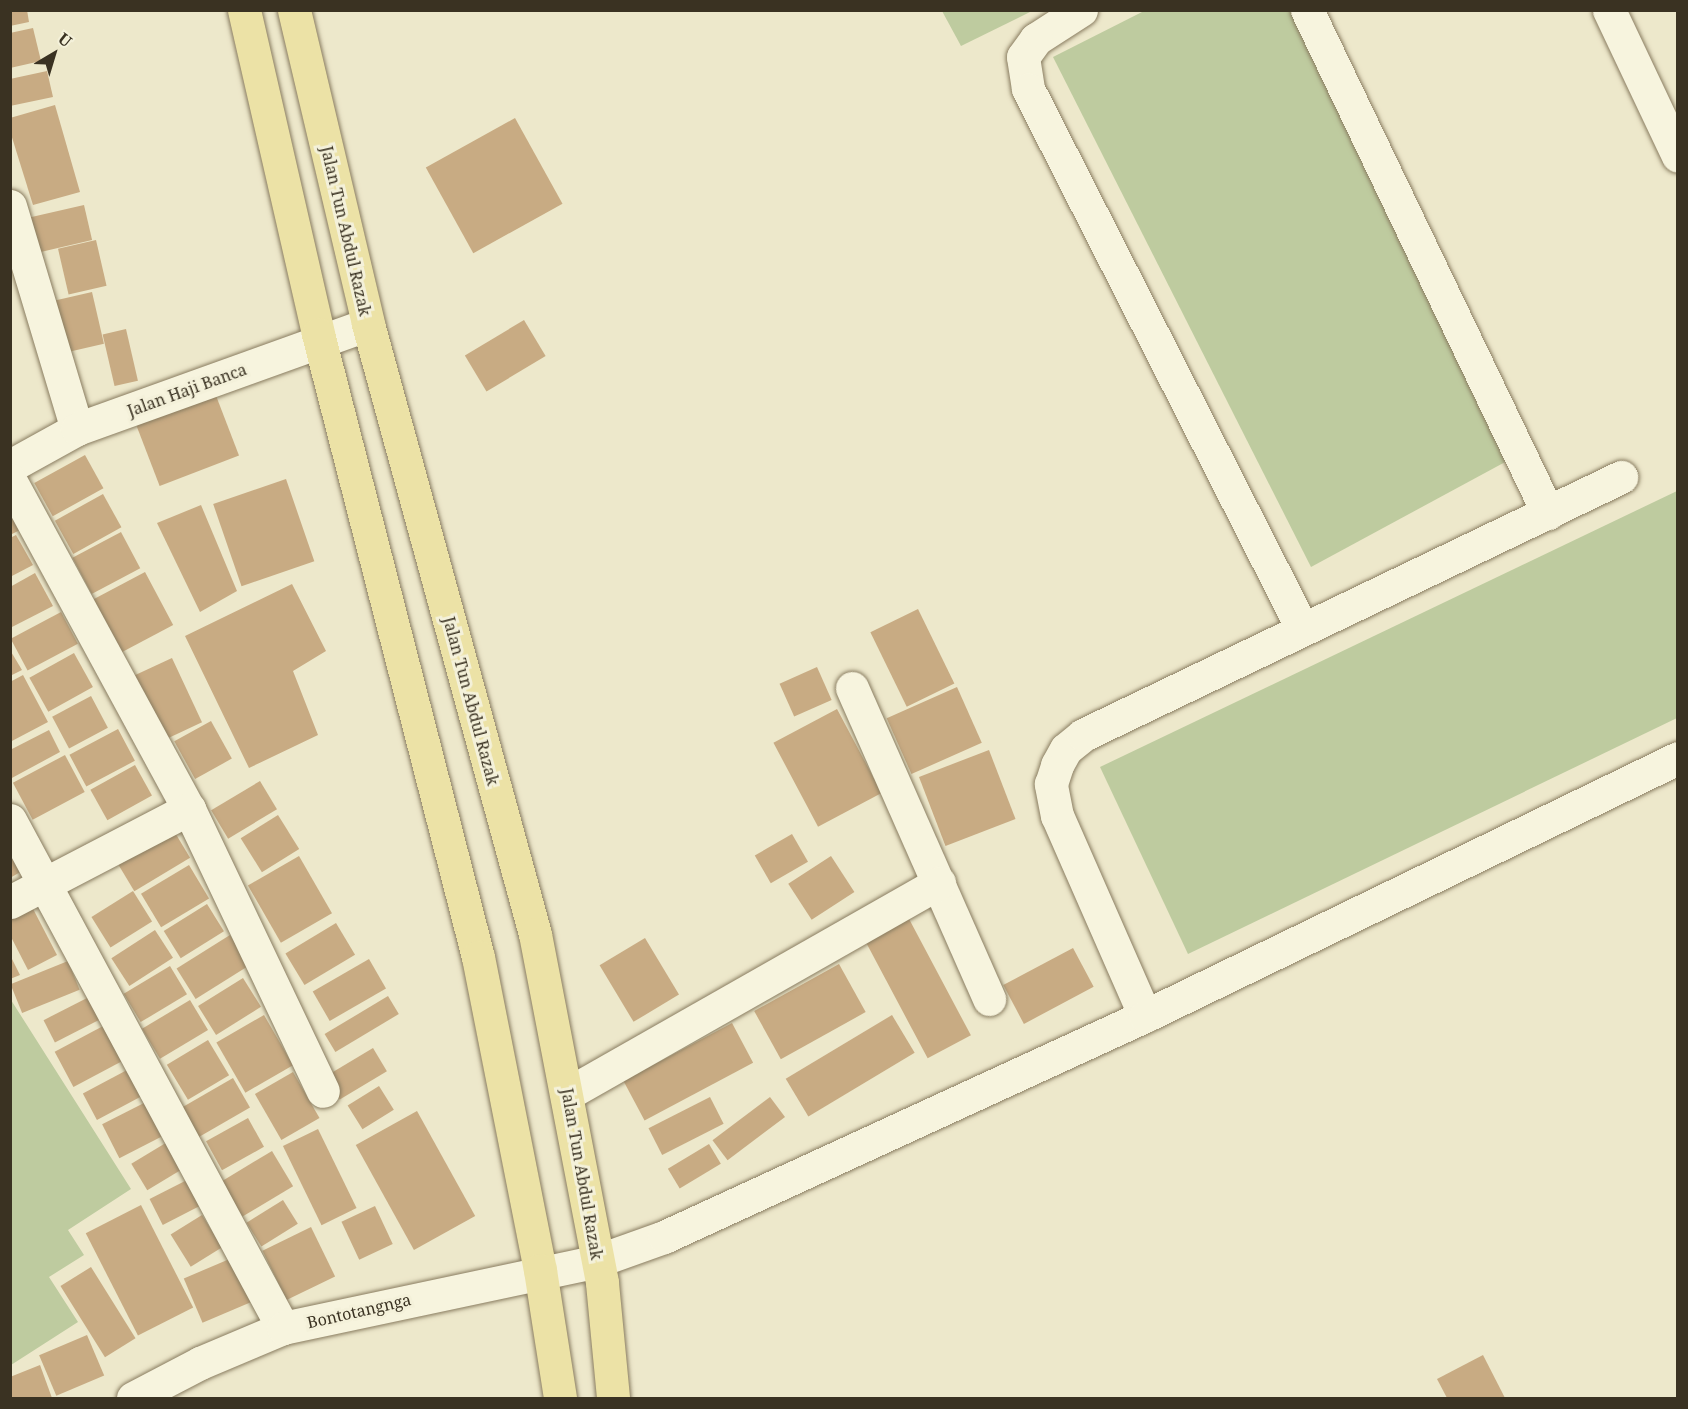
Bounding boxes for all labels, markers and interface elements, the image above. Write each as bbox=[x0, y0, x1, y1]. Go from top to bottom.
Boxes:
north arrow bbox=[24, 24, 84, 84]
text: U bbox=[54, 27, 77, 52]
street label: Jalan Tun Abdul Razak bbox=[317, 144, 375, 318]
street label: Jalan Haji Banca bbox=[125, 359, 249, 421]
street label: Jalan Tun Abdul Razak bbox=[439, 615, 503, 787]
street label: Jalan Tun Abdul Razak bbox=[557, 1087, 607, 1261]
street label: Bontotangnga bbox=[305, 1290, 413, 1332]

